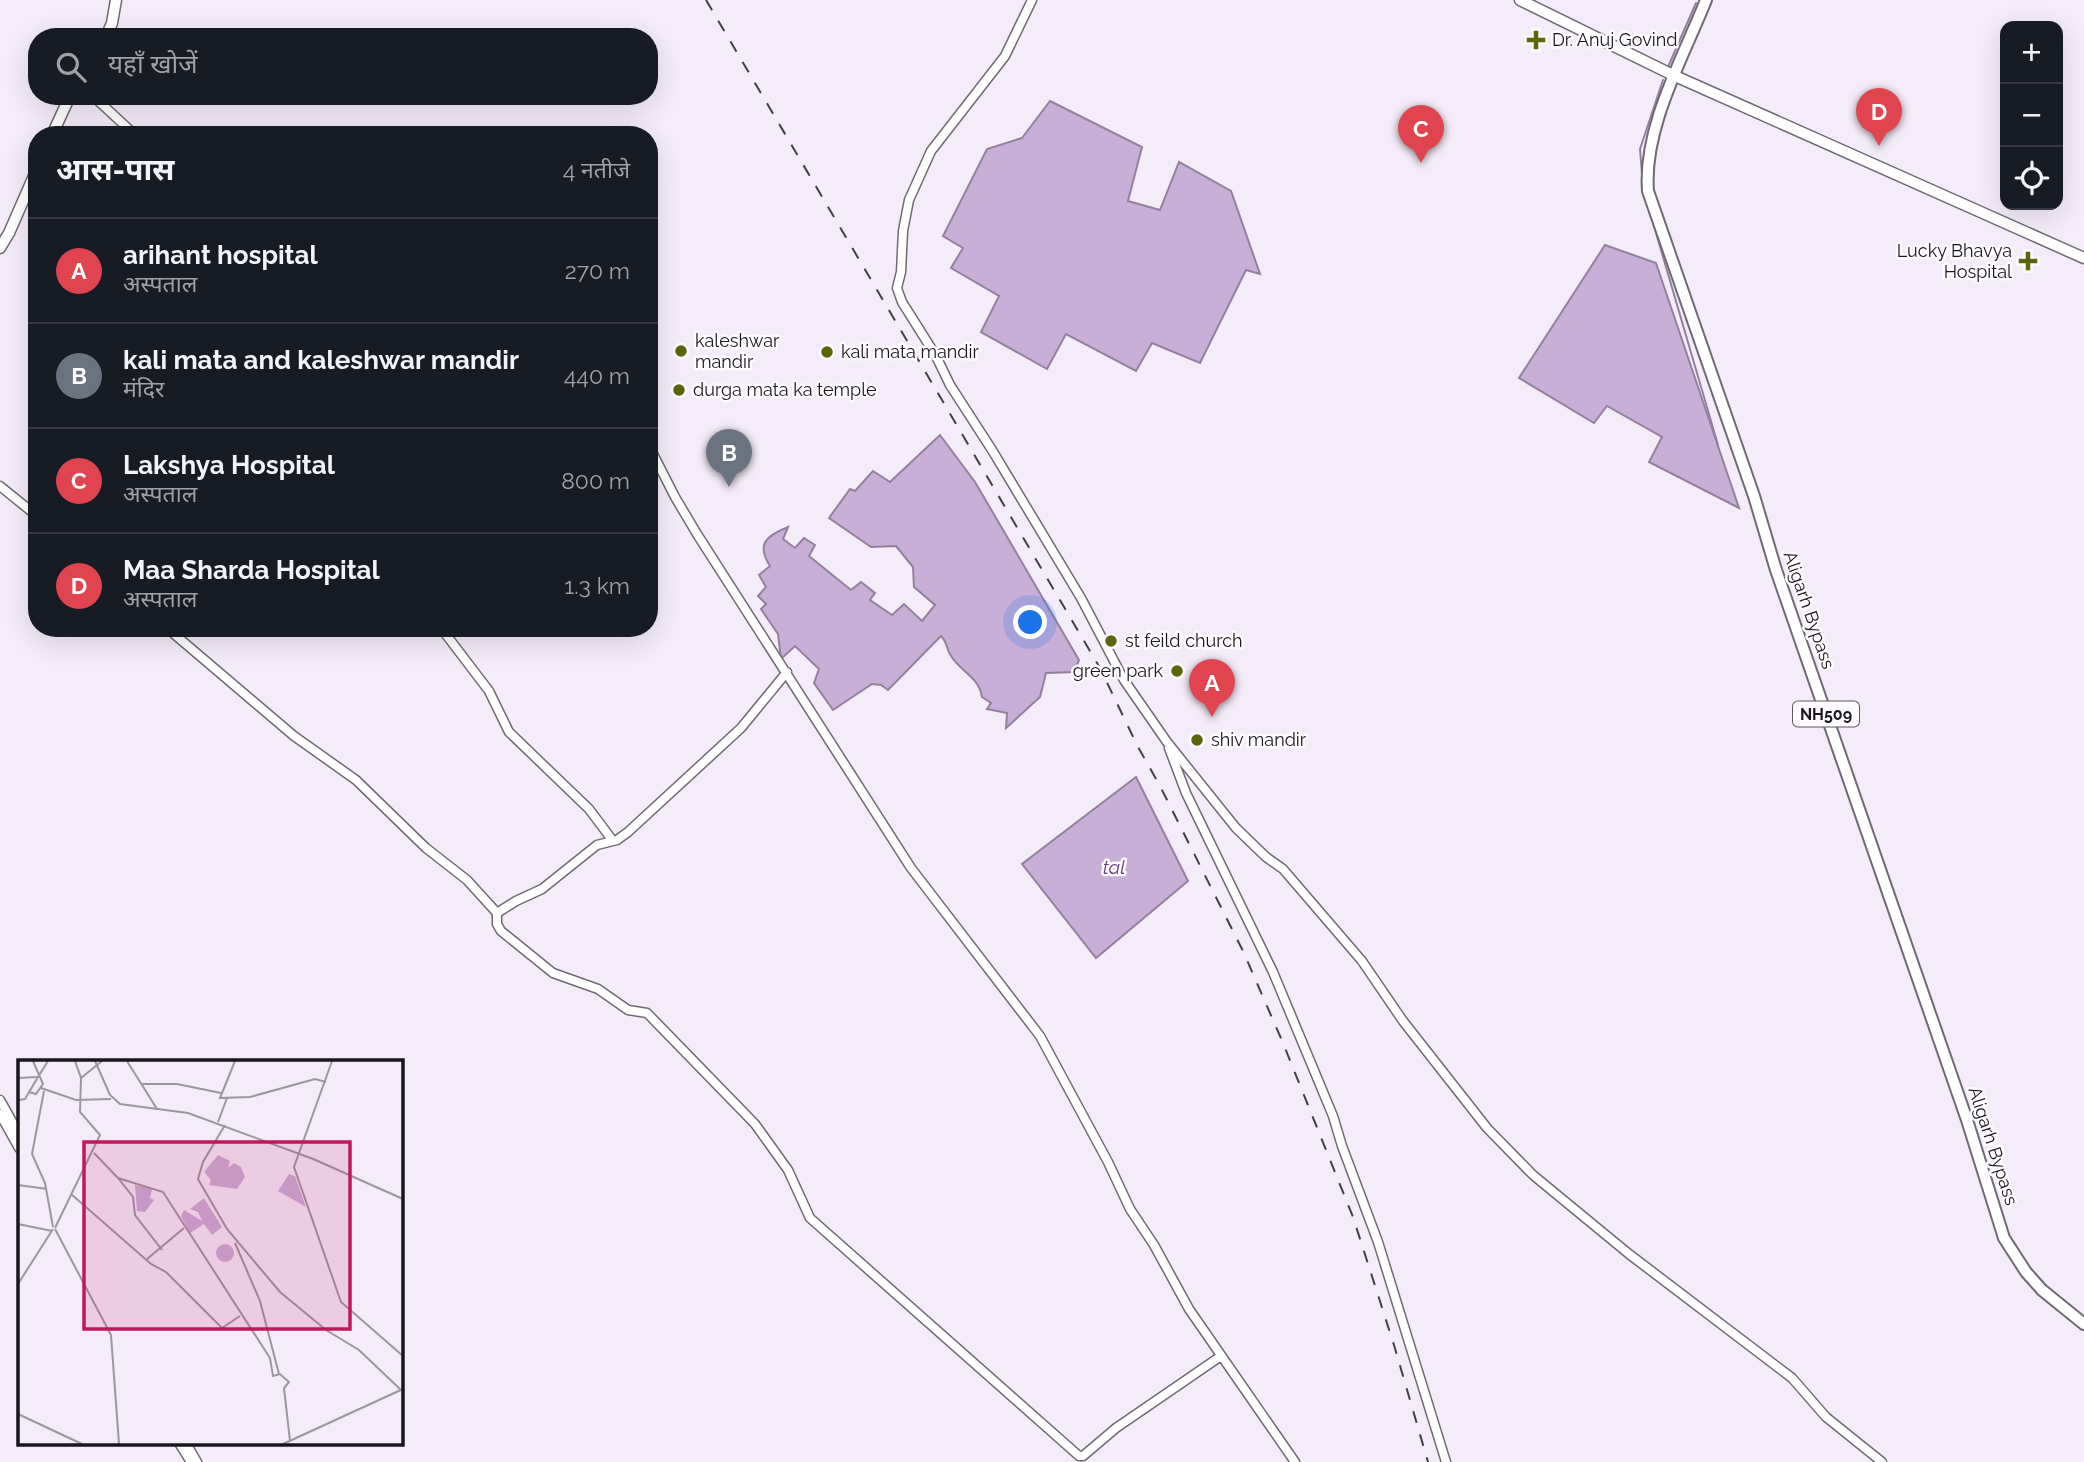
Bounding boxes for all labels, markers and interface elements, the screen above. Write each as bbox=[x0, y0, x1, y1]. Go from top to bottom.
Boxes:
map controls bbox=[2000, 21, 2063, 210]
button: + bbox=[2000, 21, 2063, 84]
search box bbox=[28, 28, 658, 105]
place label: Dr. Anuj Govind bbox=[1552, 29, 1677, 50]
marker: Dr. Anuj Govind bbox=[1526, 30, 1546, 50]
icon: search bbox=[52, 48, 90, 86]
text: यहाँ खोजें bbox=[108, 49, 198, 79]
button: − bbox=[2000, 84, 2063, 147]
pin: D bbox=[1856, 88, 1902, 146]
pin: C bbox=[1398, 105, 1444, 163]
button: locate bbox=[2000, 147, 2063, 210]
text: आस-पास bbox=[56, 152, 174, 187]
text: 4 नतीजे bbox=[563, 156, 630, 183]
text: arihant hospital bbox=[123, 240, 318, 270]
place label: Lucky Bhavya Hospital bbox=[1897, 240, 2012, 282]
marker: Lucky Bhavya Hospital bbox=[2018, 251, 2038, 271]
text: A bbox=[71, 257, 87, 284]
text: 270 m bbox=[565, 257, 630, 284]
text: अस्पताल bbox=[123, 270, 197, 297]
place label: kaleshwar mandir bbox=[695, 330, 780, 372]
place label: kali mata mandir bbox=[841, 341, 979, 362]
marker: kaleshwar mandir bbox=[673, 343, 689, 359]
marker: kali mata mandir bbox=[819, 344, 835, 360]
text: kali mata and kaleshwar mandir bbox=[123, 345, 519, 375]
text: B bbox=[71, 362, 87, 389]
text: 440 m bbox=[564, 362, 630, 389]
text: मंदिर bbox=[123, 375, 164, 402]
place label: durga mata ka temple bbox=[693, 379, 877, 400]
marker: durga mata ka temple bbox=[671, 382, 687, 398]
pin: B bbox=[706, 429, 752, 487]
text: Lakshya Hospital bbox=[123, 450, 335, 480]
text: C bbox=[71, 467, 87, 494]
text: 800 m bbox=[561, 467, 630, 494]
text: अस्पताल bbox=[123, 480, 197, 507]
street label: Aligarh Bypass bbox=[1779, 548, 1840, 672]
text: Maa Sharda Hospital bbox=[123, 555, 380, 585]
text: D bbox=[71, 572, 87, 599]
text: 1.3 km bbox=[564, 572, 630, 599]
text: अस्पताल bbox=[123, 585, 197, 612]
your location bbox=[1013, 605, 1047, 639]
place label: st feild church bbox=[1125, 630, 1243, 651]
marker: st feild church bbox=[1103, 633, 1119, 649]
pin: A bbox=[1189, 659, 1235, 717]
place label: green park bbox=[1073, 660, 1163, 681]
marker: green park bbox=[1169, 663, 1185, 679]
road number: NH509 bbox=[1793, 702, 1859, 726]
place label: shiv mandir bbox=[1211, 729, 1307, 750]
marker: shiv mandir bbox=[1189, 732, 1205, 748]
water label: tal bbox=[1103, 856, 1125, 878]
inset map bbox=[18, 1060, 402, 1444]
street label: Aligarh Bypass bbox=[1964, 1084, 2023, 1208]

